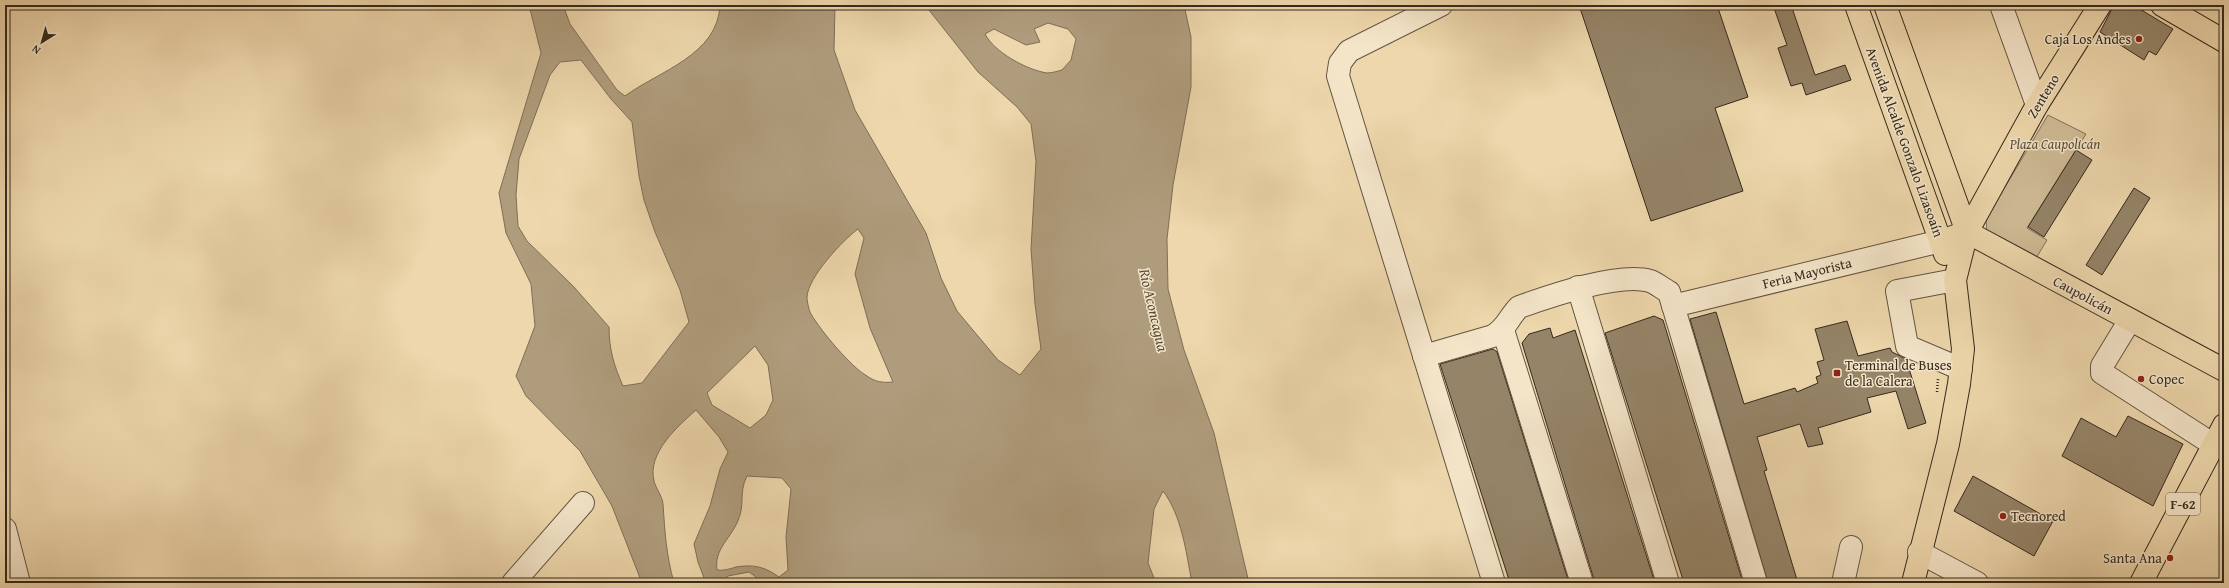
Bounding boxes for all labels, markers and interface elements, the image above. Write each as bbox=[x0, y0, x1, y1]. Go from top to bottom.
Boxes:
north arrow bbox=[22, 22, 62, 62]
place label: Caja Los Andes bbox=[2045, 29, 2131, 49]
marker: Caja Los Andes bbox=[2134, 34, 2144, 44]
text: N bbox=[28, 41, 44, 59]
street label: Avenida Alcalde Gonzalo Lizasoaín bbox=[1861, 44, 1949, 240]
street label: Zenteno bbox=[2022, 70, 2064, 122]
park label: Plaza Caupolicán bbox=[2009, 134, 2100, 154]
street label: Feria Mayorista bbox=[1760, 252, 1854, 294]
water label: Río Aconcagua bbox=[1134, 266, 1174, 353]
street label: Caupolicán bbox=[2050, 271, 2117, 319]
place label: Terminal de Buses de la Calera bbox=[1845, 355, 1952, 391]
marker: Terminal de Buses de la Calera bbox=[1832, 368, 1842, 378]
place label: Copec bbox=[2149, 369, 2184, 389]
marker: Copec bbox=[2136, 374, 2146, 384]
road number: F-62 bbox=[2166, 493, 2200, 515]
place label: Tecnored bbox=[2011, 506, 2066, 526]
marker: Tecnored bbox=[1998, 511, 2008, 521]
place label: Santa Ana bbox=[2103, 548, 2162, 568]
marker: Santa Ana bbox=[2165, 553, 2175, 563]

